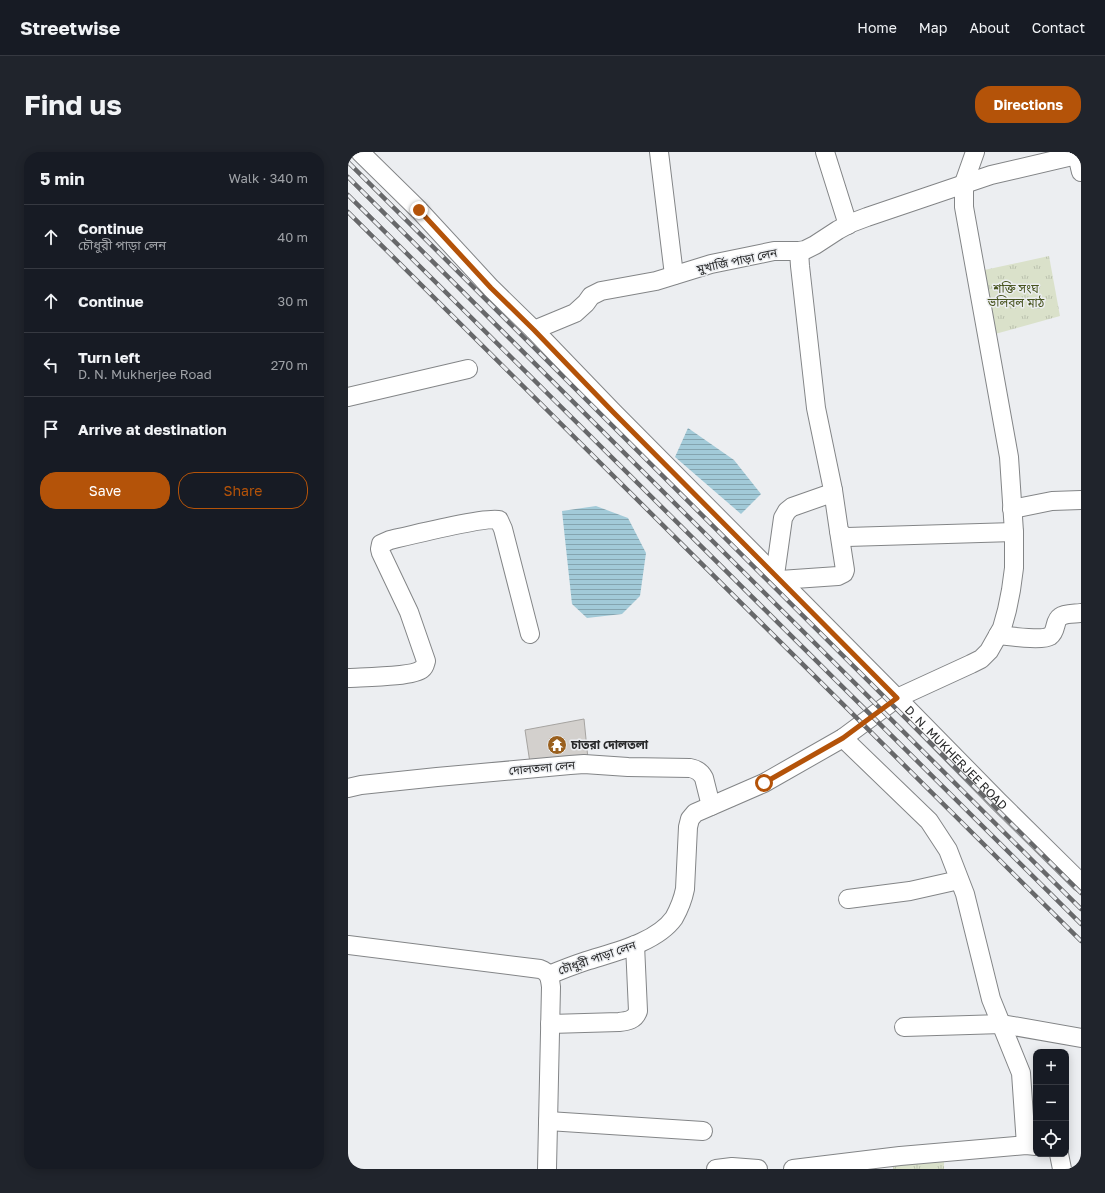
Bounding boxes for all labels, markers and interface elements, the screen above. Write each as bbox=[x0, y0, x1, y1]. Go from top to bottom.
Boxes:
text: Streetwise bbox=[20, 16, 120, 39]
text: Home bbox=[857, 19, 897, 36]
text: Map bbox=[919, 19, 947, 36]
text: About bbox=[969, 19, 1010, 36]
text: Contact bbox=[1032, 19, 1085, 36]
button: Directions bbox=[975, 86, 1081, 123]
text: Find us bbox=[24, 88, 122, 121]
text: 5 min bbox=[40, 168, 84, 189]
text: Walk · 340 m bbox=[228, 170, 308, 186]
route end bbox=[410, 201, 428, 219]
text: Continue bbox=[78, 219, 144, 237]
icon: ahead bbox=[40, 226, 62, 248]
text: 40 m bbox=[277, 229, 308, 245]
text: চৌধুরী পাড়া লেন bbox=[78, 237, 166, 253]
street label: মুখার্জি পাড়া লেন bbox=[694, 245, 779, 278]
park label: শক্তি সংঘ ভলিবল মাঠ bbox=[987, 281, 1045, 310]
icon: ahead bbox=[40, 290, 62, 312]
text: Continue bbox=[78, 292, 144, 310]
text: 30 m bbox=[278, 293, 308, 309]
text: Turn left bbox=[78, 348, 140, 366]
icon: left bbox=[40, 354, 62, 376]
text: 270 m bbox=[271, 357, 308, 373]
text: D. N. Mukherjee Road bbox=[78, 366, 212, 382]
icon: arrive bbox=[40, 418, 62, 440]
text: Arrive at destination bbox=[78, 420, 227, 438]
button: Save bbox=[40, 472, 170, 509]
button: Share bbox=[178, 472, 308, 509]
street label: D. N. MUKHERJEE ROAD bbox=[902, 702, 1011, 813]
temple icon: চাতরা দোলতলা bbox=[546, 734, 568, 756]
place label: চাতরা দোলতলা bbox=[570, 737, 649, 752]
street label: দোলতলা লেন bbox=[508, 757, 577, 778]
route start bbox=[755, 774, 773, 792]
street label: চৌধুরী পাড়া লেন bbox=[556, 937, 639, 979]
map controls bbox=[1033, 1049, 1069, 1157]
button: + bbox=[1033, 1049, 1069, 1085]
button: − bbox=[1033, 1085, 1069, 1121]
button: locate bbox=[1033, 1121, 1069, 1157]

